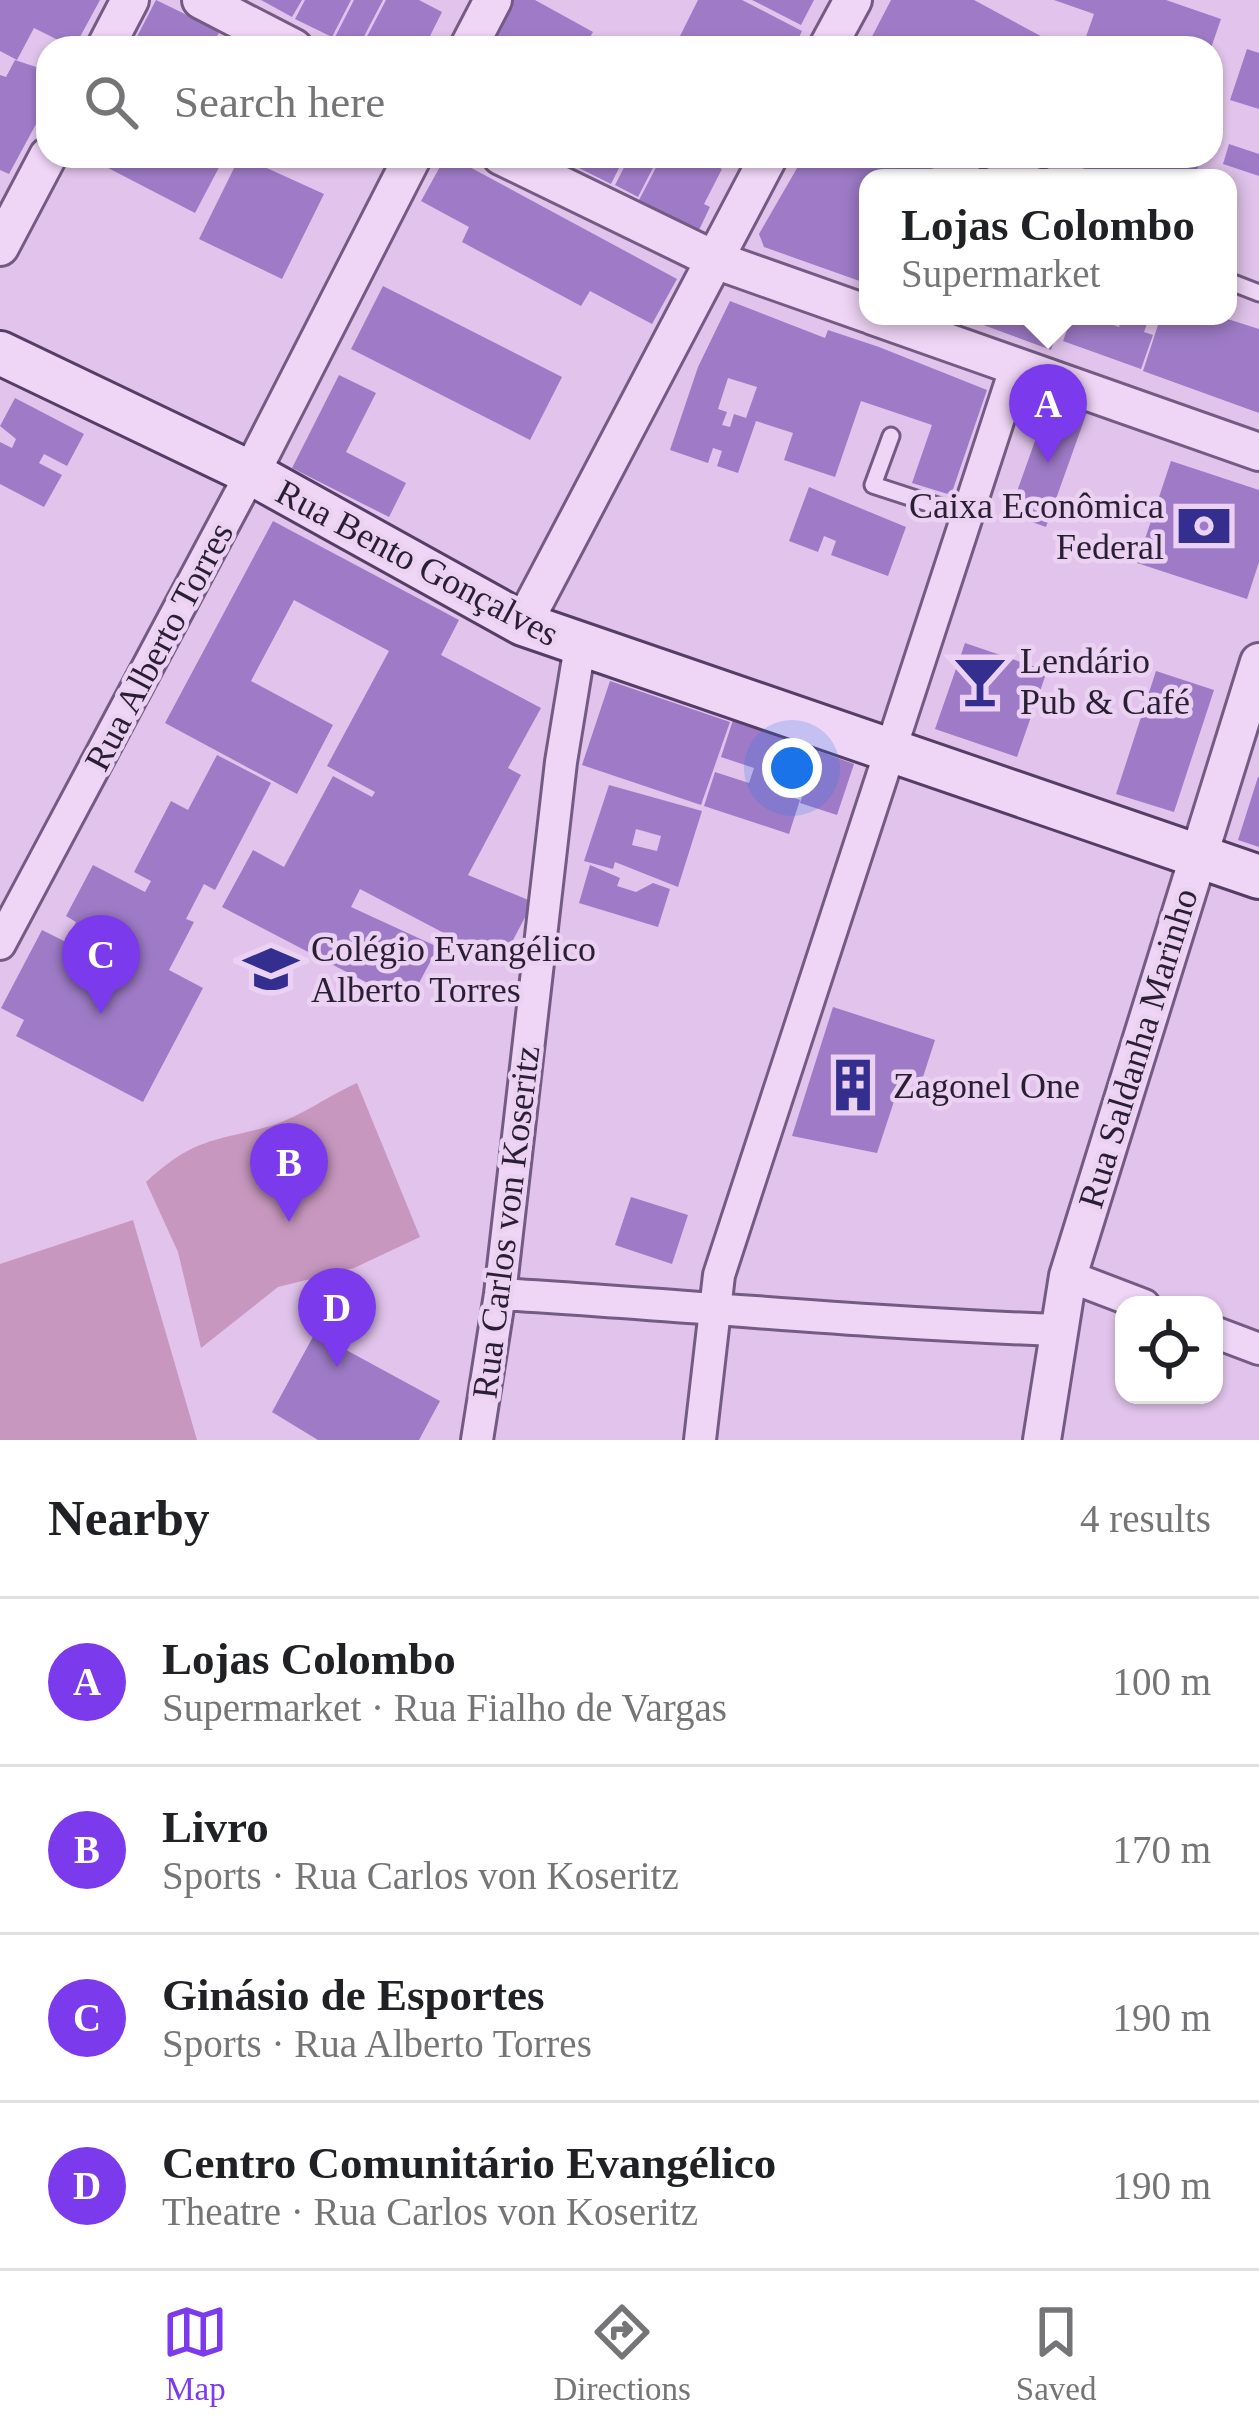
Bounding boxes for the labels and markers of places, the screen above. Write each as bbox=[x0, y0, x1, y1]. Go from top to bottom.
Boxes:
pin: A bbox=[1009, 364, 1087, 463]
place label: Caixa Econômica Federal bbox=[909, 486, 1164, 567]
bank icon: Caixa Econômica Federal bbox=[1175, 497, 1233, 555]
place label: Lendário Pub & Café bbox=[1020, 641, 1190, 722]
bar icon: Lendário Pub & Café bbox=[951, 652, 1009, 710]
pin: C bbox=[62, 915, 140, 1014]
place label: Colégio Evangélico Alberto Torres bbox=[311, 929, 596, 1010]
school or university icon: Colégio Evangélico Alberto Torres bbox=[242, 940, 300, 998]
building icon: Zagonel One bbox=[824, 1056, 882, 1114]
place label: Zagonel One bbox=[893, 1066, 1080, 1106]
pin: B bbox=[250, 1123, 328, 1222]
pin: D bbox=[298, 1268, 376, 1367]

